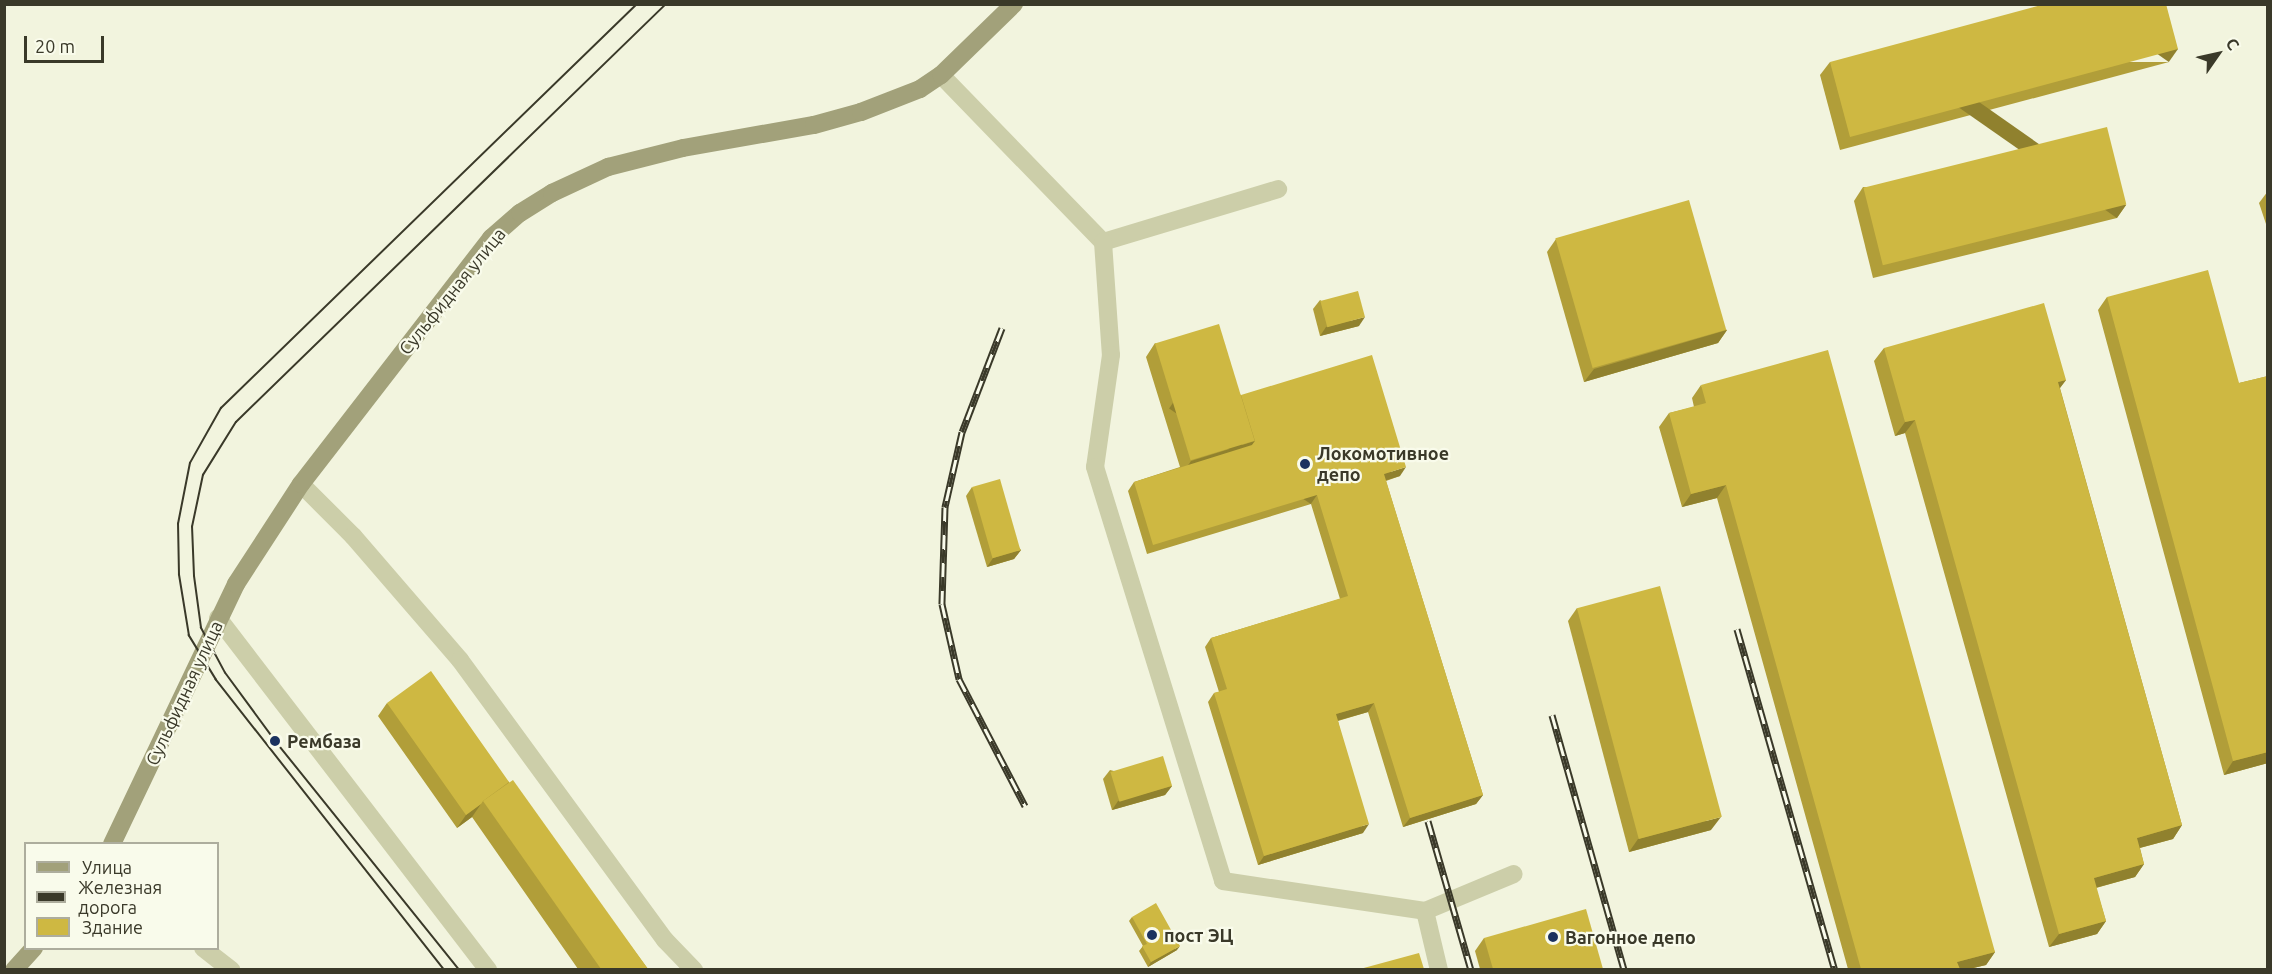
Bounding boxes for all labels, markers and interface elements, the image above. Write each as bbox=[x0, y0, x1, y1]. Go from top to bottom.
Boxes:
scale bar bbox=[27, 24, 106, 62]
north arrow bbox=[2188, 24, 2248, 84]
text: С bbox=[2223, 35, 2243, 53]
text: 20 m bbox=[35, 36, 75, 56]
street label: Сульфидная улица bbox=[394, 223, 510, 359]
place label: Локомотивное депо bbox=[1317, 443, 1449, 486]
marker: Локомотивное депо bbox=[1298, 457, 1312, 471]
street label: Сульфидная улица bbox=[141, 617, 227, 769]
place label: Рембаза bbox=[287, 730, 361, 752]
marker: Рембаза bbox=[268, 734, 282, 748]
legend bbox=[24, 842, 219, 950]
text: Улица bbox=[82, 857, 132, 877]
text: Железная дорога bbox=[78, 877, 162, 917]
text: Здание bbox=[82, 917, 143, 937]
place label: пост ЭЦ bbox=[1164, 924, 1233, 946]
place label: Вагонное депо bbox=[1565, 926, 1696, 948]
marker: пост ЭЦ bbox=[1145, 928, 1159, 942]
marker: Вагонное депо bbox=[1546, 930, 1560, 944]

